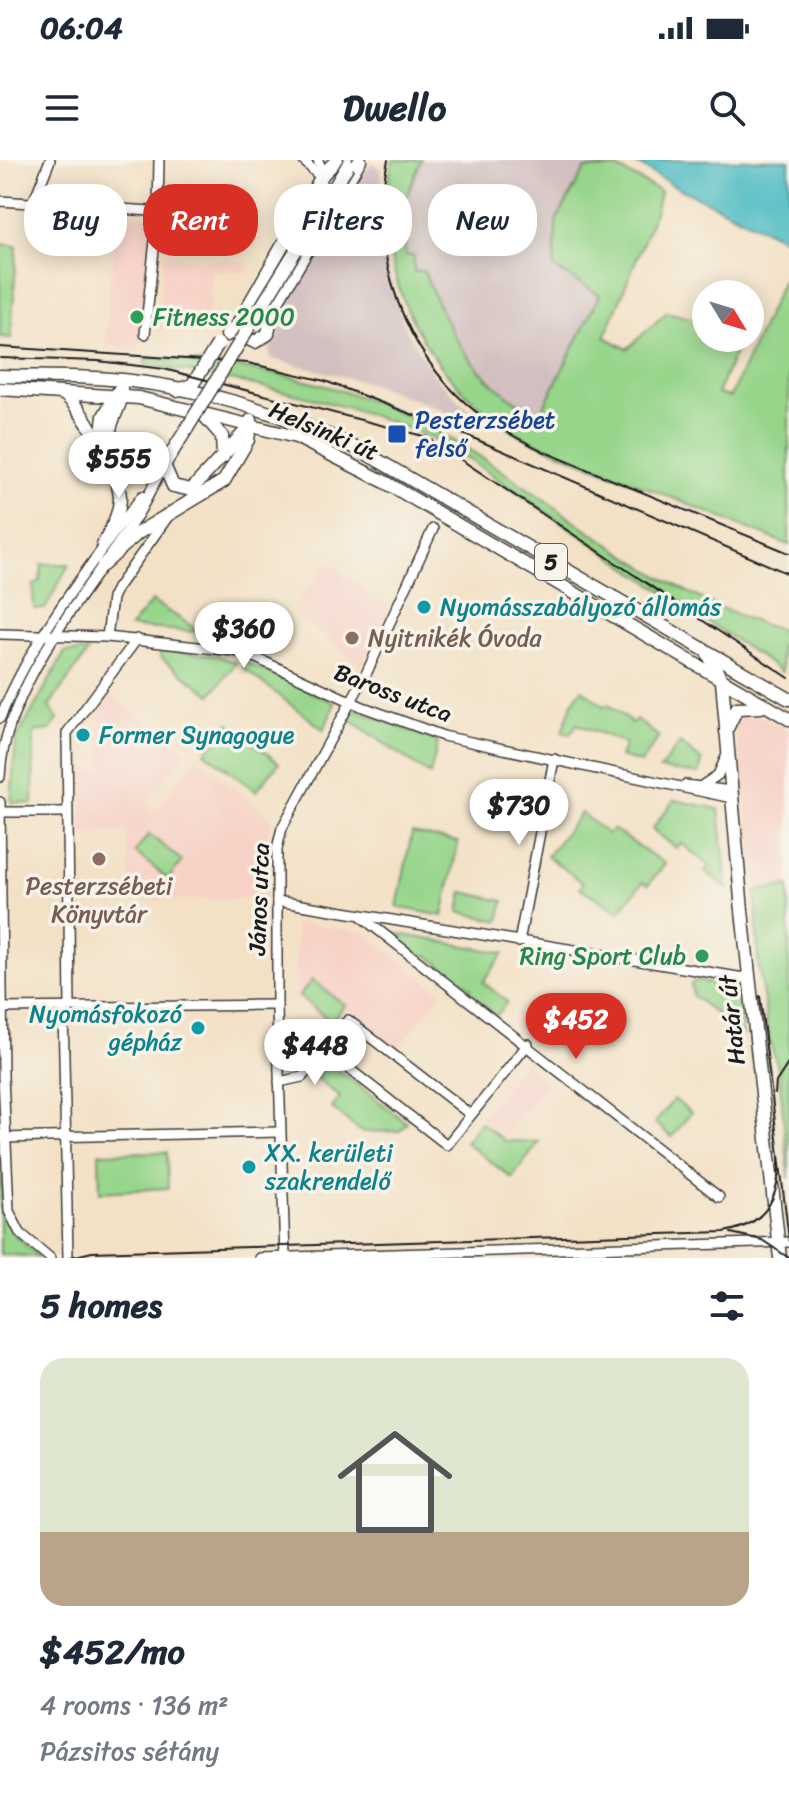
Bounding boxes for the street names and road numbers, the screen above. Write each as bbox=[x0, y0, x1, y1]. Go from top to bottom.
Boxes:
street label: Helsinki út bbox=[262, 389, 386, 473]
road number: 5 bbox=[535, 544, 567, 580]
street label: Baross utca bbox=[328, 651, 458, 735]
street label: János utca bbox=[236, 842, 282, 957]
street label: Határ út bbox=[706, 972, 758, 1067]

